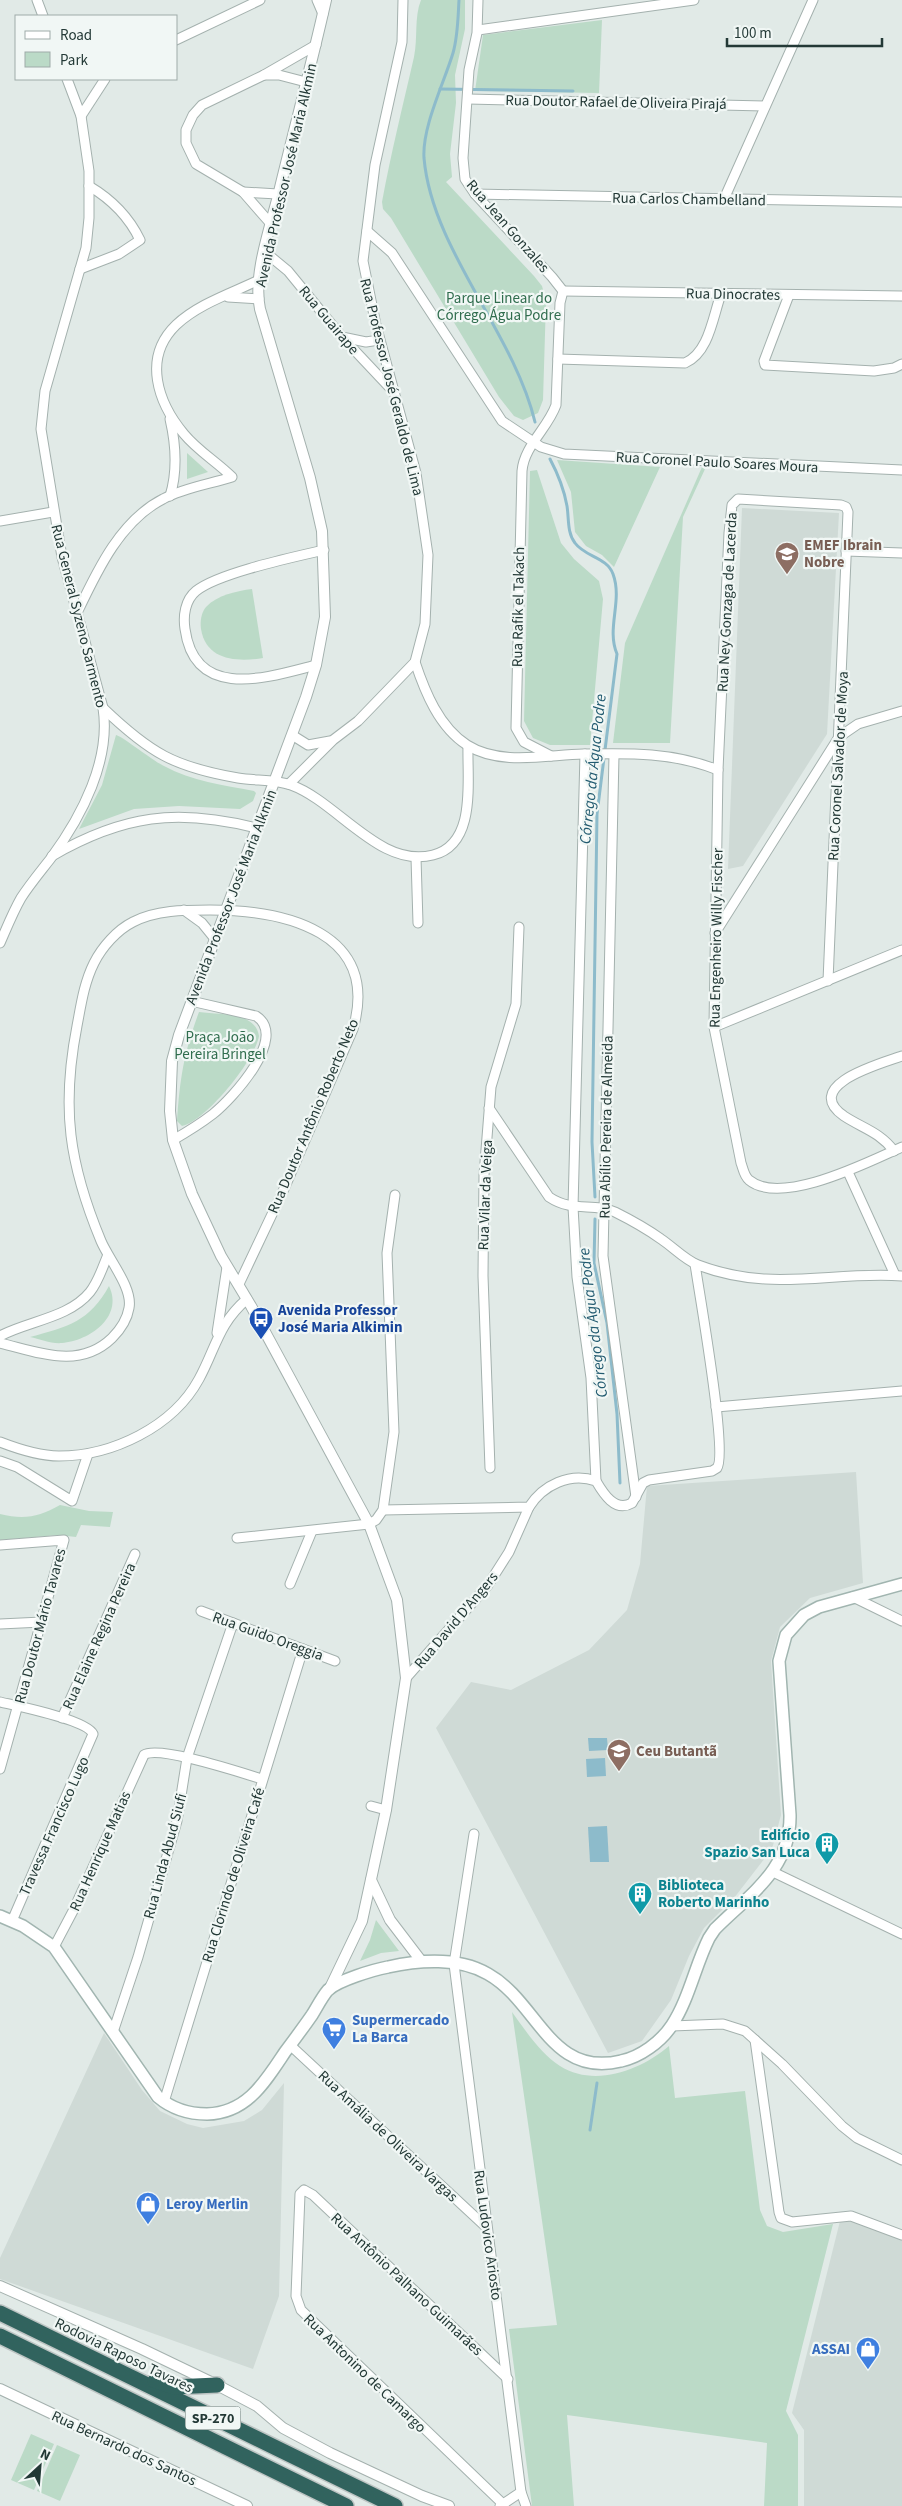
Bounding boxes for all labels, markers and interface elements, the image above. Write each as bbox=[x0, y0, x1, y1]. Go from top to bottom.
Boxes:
legend bbox=[15, 15, 178, 80]
scale bar bbox=[727, 15, 882, 47]
text: 100 m bbox=[734, 23, 772, 44]
text: Road bbox=[60, 25, 92, 46]
text: Park bbox=[60, 50, 89, 71]
street label: Avenida Professor José Maria Alkmin bbox=[250, 61, 322, 289]
street label: Rua Doutor Rafael de Oliveira Pirajá bbox=[505, 90, 727, 115]
street label: Rua Jean Gonzales bbox=[461, 175, 554, 277]
street label: Rua Carlos Chambelland bbox=[612, 188, 766, 211]
street label: Rua Professor José Geraldo de Lima bbox=[354, 276, 429, 498]
street label: Rua Guairape bbox=[294, 281, 364, 359]
street label: Rua Dinocrates bbox=[686, 283, 780, 306]
park label: Parque Linear do Córrego Água Podre bbox=[437, 288, 561, 326]
street label: Rua Coronel Paulo Soares Moura bbox=[615, 447, 819, 478]
street label: Rua Ney Gonzaga de Lacerda bbox=[712, 512, 743, 692]
street label: Rua General Syzeno Sarmento bbox=[46, 522, 111, 710]
place label: EMEF Ibrain Nobre bbox=[804, 535, 882, 573]
school or university icon: EMEF Ibrain Nobre bbox=[774, 541, 800, 575]
street label: Rua Rafik el Takach bbox=[507, 547, 530, 667]
street label: Rua Coronel Salvador de Moya bbox=[823, 671, 854, 861]
water label: Córrego da Água Podre bbox=[574, 693, 612, 845]
street label: Avenida Professor José Maria Alkmin bbox=[181, 786, 282, 1008]
street label: Rua Engenheiro Willy Fischer bbox=[704, 847, 729, 1028]
street label: Rua Doutor Antônio Roberto Neto bbox=[263, 1016, 364, 1217]
park label: Praça João Pereira Bringel bbox=[174, 1027, 266, 1065]
street label: Rua Abílio Pereira de Almeida bbox=[594, 1035, 619, 1219]
street label: Rua Vilar da Veiga bbox=[473, 1139, 498, 1251]
water label: Córrego da Água Podre bbox=[573, 1246, 613, 1399]
place label: Avenida Professor José Maria Alkimin bbox=[277, 1300, 402, 1338]
bus stop icon: Avenida Professor José Maria Alkimin bbox=[248, 1306, 274, 1340]
street label: Rua Doutor Mário Tavares bbox=[10, 1546, 71, 1706]
street label: Rua Elaine Regina Pereira bbox=[58, 1559, 141, 1713]
street label: Rua David D'Angers bbox=[410, 1567, 503, 1673]
street label: Rua Guido Oreggia bbox=[210, 1607, 326, 1666]
school or university icon: Ceu Butantã bbox=[606, 1738, 632, 1772]
place label: Ceu Butantã bbox=[636, 1741, 717, 1762]
street label: Travessa Francisco Lugo bbox=[14, 1753, 95, 1899]
street label: Rua Clorindo de Oliveira Café bbox=[197, 1785, 270, 1965]
street label: Rua Henrique Matias bbox=[65, 1788, 136, 1915]
street label: Rua Linda Abud Siufi bbox=[139, 1791, 192, 1921]
place label: Edifício Spazio San Luca bbox=[704, 1825, 810, 1863]
building icon: Edifício Spazio San Luca bbox=[814, 1831, 840, 1865]
place label: Biblioteca Roberto Marinho bbox=[658, 1875, 769, 1913]
building icon: Biblioteca Roberto Marinho bbox=[627, 1881, 653, 1915]
place label: Supermercado La Barca bbox=[352, 2010, 449, 2048]
supermarket icon: Supermercado La Barca bbox=[321, 2016, 347, 2050]
street label: Rua Amália de Oliveira Vargas bbox=[313, 2066, 462, 2207]
street label: Rua Ludovico Ariosto bbox=[468, 2169, 507, 2302]
shop icon: Leroy Merlin bbox=[135, 2191, 161, 2225]
place label: Leroy Merlin bbox=[166, 2194, 248, 2215]
street label: Rua Antônio Palhano Guimarães bbox=[326, 2208, 487, 2361]
street label: Rua Antonino de Camargo bbox=[299, 2309, 431, 2438]
street label: Rodovia Raposo Tavares bbox=[51, 2313, 197, 2398]
shop icon: ASSAI bbox=[855, 2336, 881, 2370]
place label: ASSAI bbox=[811, 2339, 850, 2360]
street label: Rua Bernardo dos Santos bbox=[48, 2406, 200, 2491]
road number: SP-270 bbox=[186, 2406, 240, 2430]
north arrow bbox=[15, 2441, 65, 2491]
text: N bbox=[37, 2444, 54, 2466]

